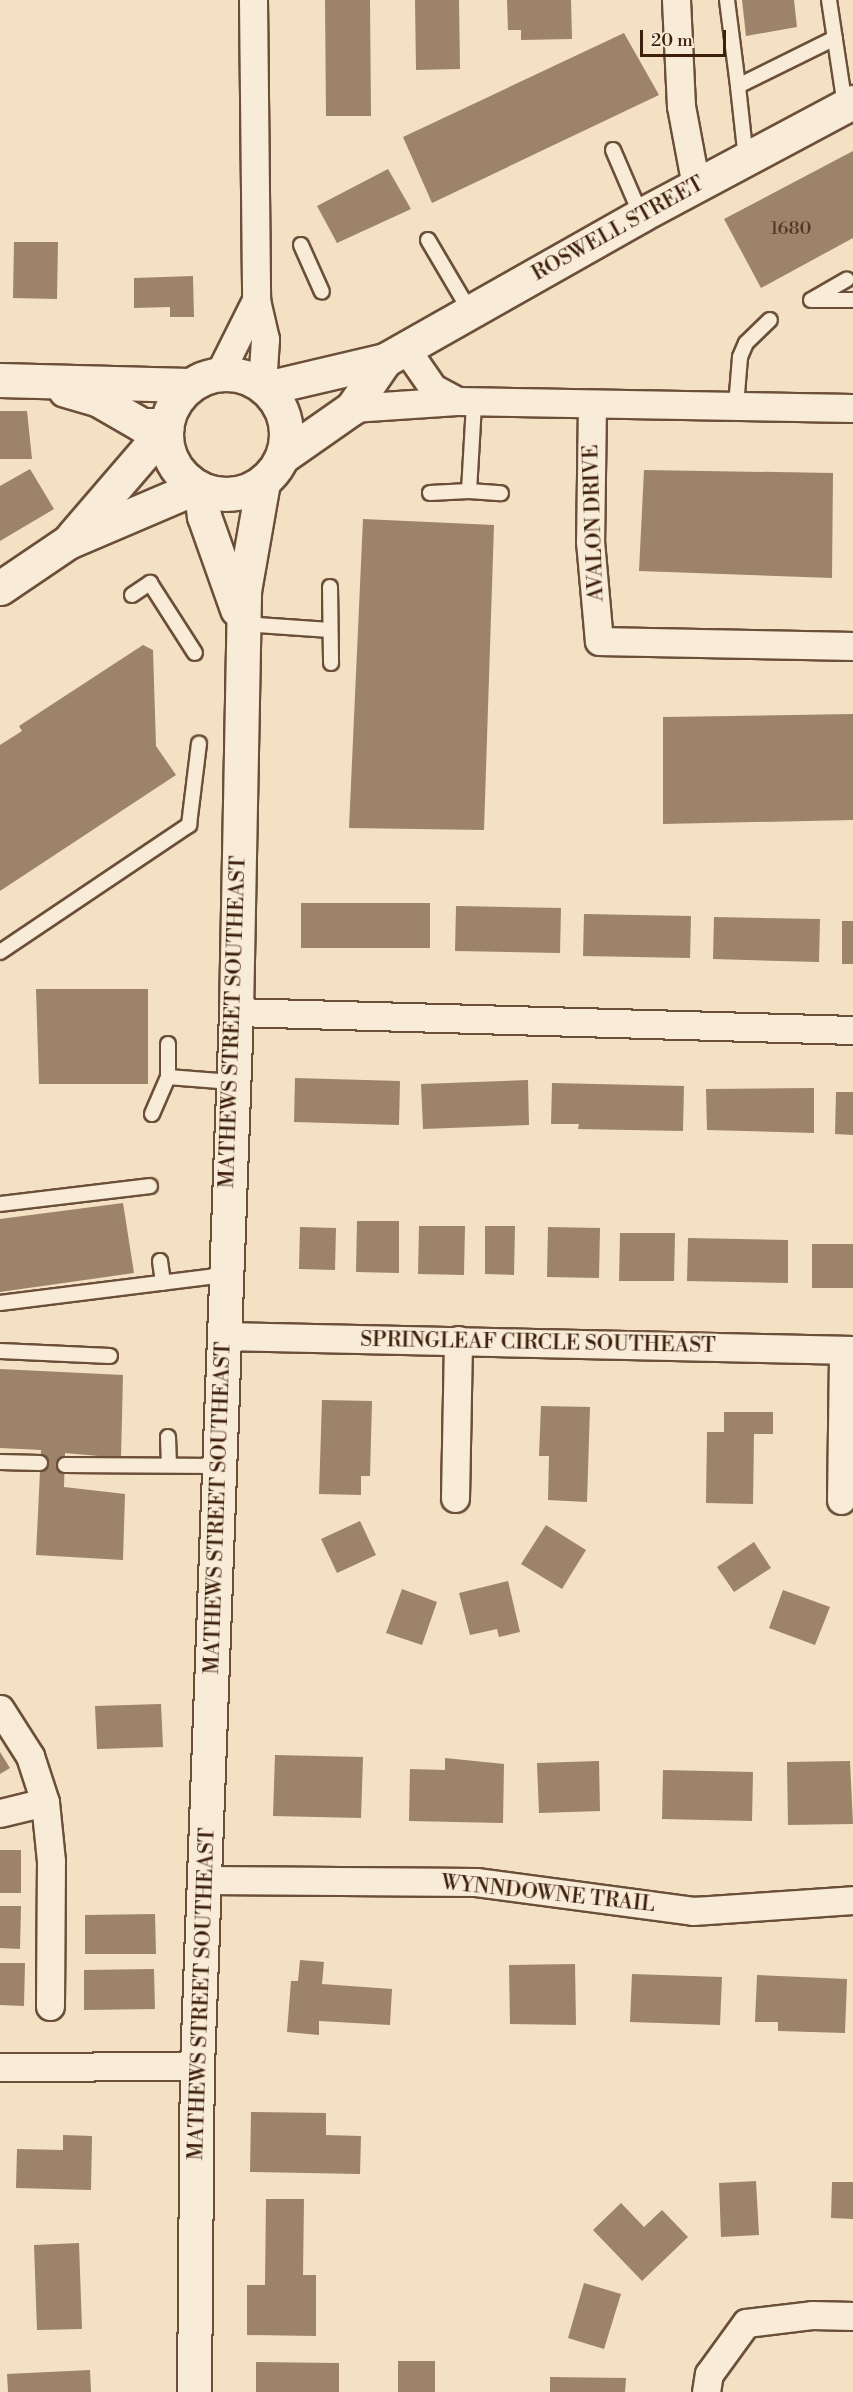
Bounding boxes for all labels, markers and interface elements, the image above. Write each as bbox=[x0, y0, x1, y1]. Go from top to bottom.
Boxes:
scale bar bbox=[643, 18, 728, 56]
text: 20 m bbox=[651, 29, 693, 52]
street label: ROSWELL STREET bbox=[528, 171, 708, 287]
house number: 1680 bbox=[771, 218, 811, 240]
street label: AVALON DRIVE bbox=[579, 444, 609, 602]
street label: MATHEWS STREET SOUTHEAST bbox=[215, 855, 251, 1189]
street label: SPRINGLEAF CIRCLE SOUTHEAST bbox=[360, 1327, 716, 1359]
street label: MATHEWS STREET SOUTHEAST bbox=[200, 1341, 236, 1675]
street label: MATHEWS STREET SOUTHEAST bbox=[184, 1827, 220, 2161]
street label: WYNNDOWNE TRAIL bbox=[440, 1870, 656, 1918]

